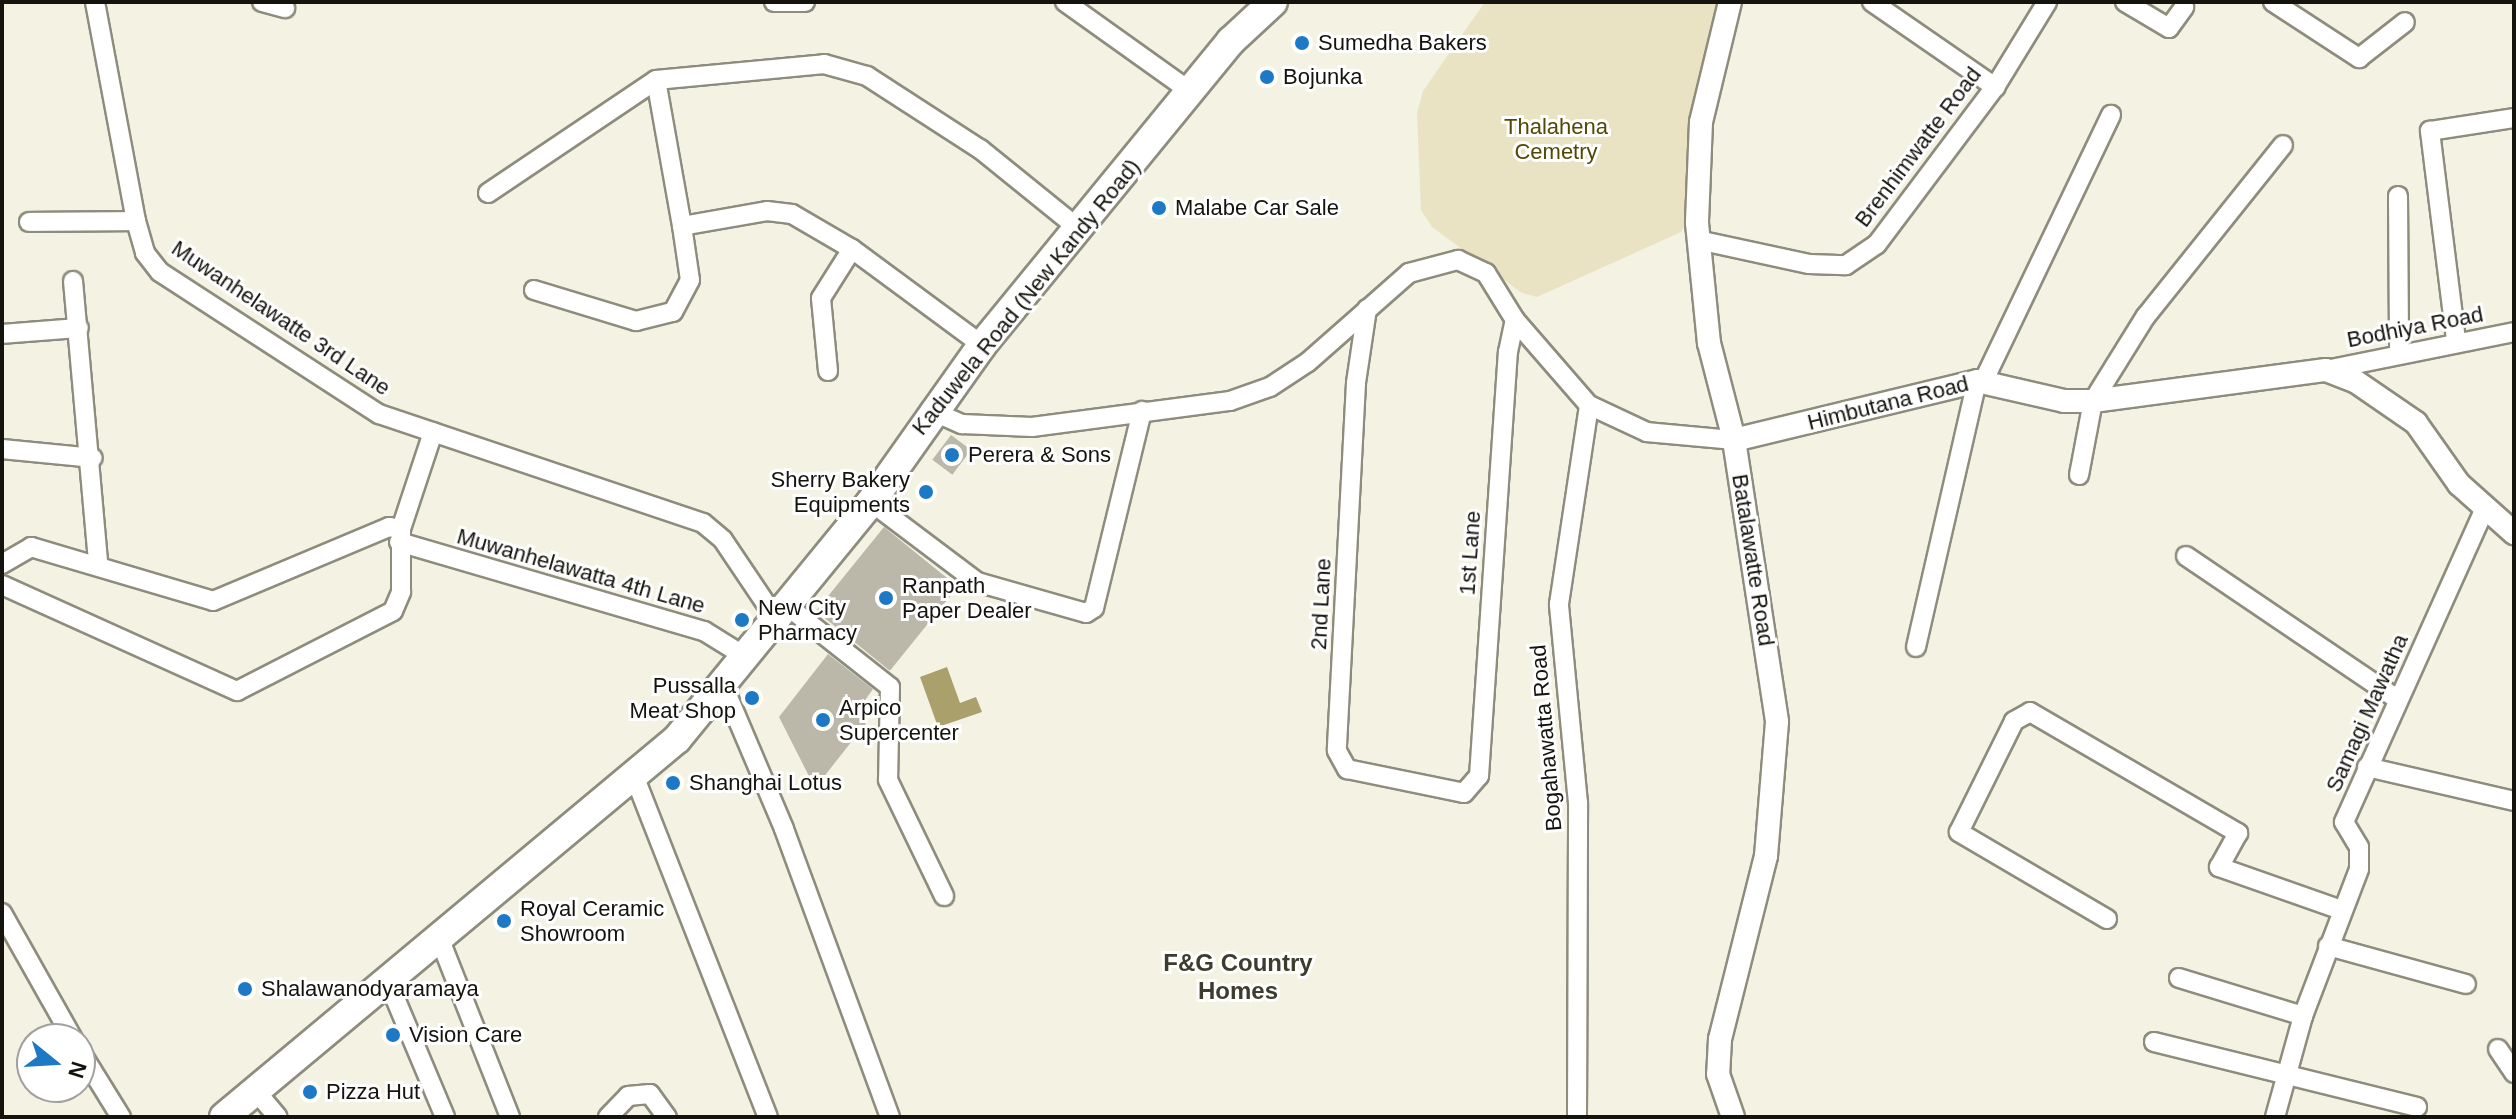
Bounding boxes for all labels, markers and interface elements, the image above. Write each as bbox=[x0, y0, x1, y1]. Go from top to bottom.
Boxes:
place label: Sumedha Bakers bbox=[1318, 30, 1487, 56]
marker: Sumedha Bakers bbox=[1293, 34, 1311, 52]
street label: Brenhimwatte Road bbox=[1849, 62, 1987, 232]
place label: Bojunka bbox=[1283, 64, 1363, 90]
marker: Bojunka bbox=[1258, 68, 1276, 86]
park label: Thalahena Cemetry bbox=[1504, 113, 1608, 164]
street label: Kaduwela Road (New Kandy Road) bbox=[906, 154, 1146, 440]
place label: Malabe Car Sale bbox=[1175, 195, 1339, 221]
marker: Malabe Car Sale bbox=[1150, 199, 1168, 217]
street label: Muwanhelawatte 3rd Lane bbox=[167, 235, 395, 401]
street label: Bodhiya Road bbox=[2345, 301, 2485, 353]
street label: Himbutana Road bbox=[1805, 370, 1971, 436]
place label: Perera & Sons bbox=[968, 442, 1111, 468]
marker: Perera & Sons bbox=[943, 446, 961, 464]
place label: Sherry Bakery Equipments bbox=[771, 466, 910, 518]
street label: Batalawatte Road bbox=[1726, 472, 1780, 648]
marker: Sherry Bakery Equipments bbox=[917, 483, 935, 501]
street label: 1st Lane bbox=[1454, 510, 1486, 596]
street label: Muwanhelawatta 4th Lane bbox=[454, 523, 708, 619]
street label: 2nd Lane bbox=[1305, 557, 1337, 651]
place label: Ranpath Paper Dealer bbox=[902, 572, 1032, 624]
marker: Ranpath Paper Dealer bbox=[877, 589, 895, 607]
place label: New City Pharmacy bbox=[758, 594, 857, 646]
marker: New City Pharmacy bbox=[733, 611, 751, 629]
street label: Samagi Mawatha bbox=[2320, 630, 2414, 796]
street label: Bogahawatta Road bbox=[1525, 644, 1567, 832]
place label: Pussalla Meat Shop bbox=[630, 672, 736, 724]
marker: Pussalla Meat Shop bbox=[743, 689, 761, 707]
place label: Arpico Supercenter bbox=[839, 694, 959, 746]
marker: Arpico Supercenter bbox=[814, 711, 832, 729]
place label: Shanghai Lotus bbox=[689, 770, 842, 796]
marker: Shanghai Lotus bbox=[664, 774, 682, 792]
place label: Royal Ceramic Showroom bbox=[520, 895, 664, 946]
marker: Royal Ceramic Showroom bbox=[495, 912, 513, 930]
district label: F&G Country Homes bbox=[1163, 949, 1313, 1005]
place label: Shalawanodyaramaya bbox=[261, 976, 479, 1002]
marker: Shalawanodyaramaya bbox=[236, 980, 254, 998]
place label: Vision Care bbox=[409, 1022, 522, 1048]
north arrow bbox=[16, 1023, 96, 1103]
marker: Vision Care bbox=[384, 1026, 402, 1044]
text: N bbox=[63, 1059, 92, 1081]
place label: Pizza Hut bbox=[326, 1079, 420, 1105]
marker: Pizza Hut bbox=[301, 1083, 319, 1101]

